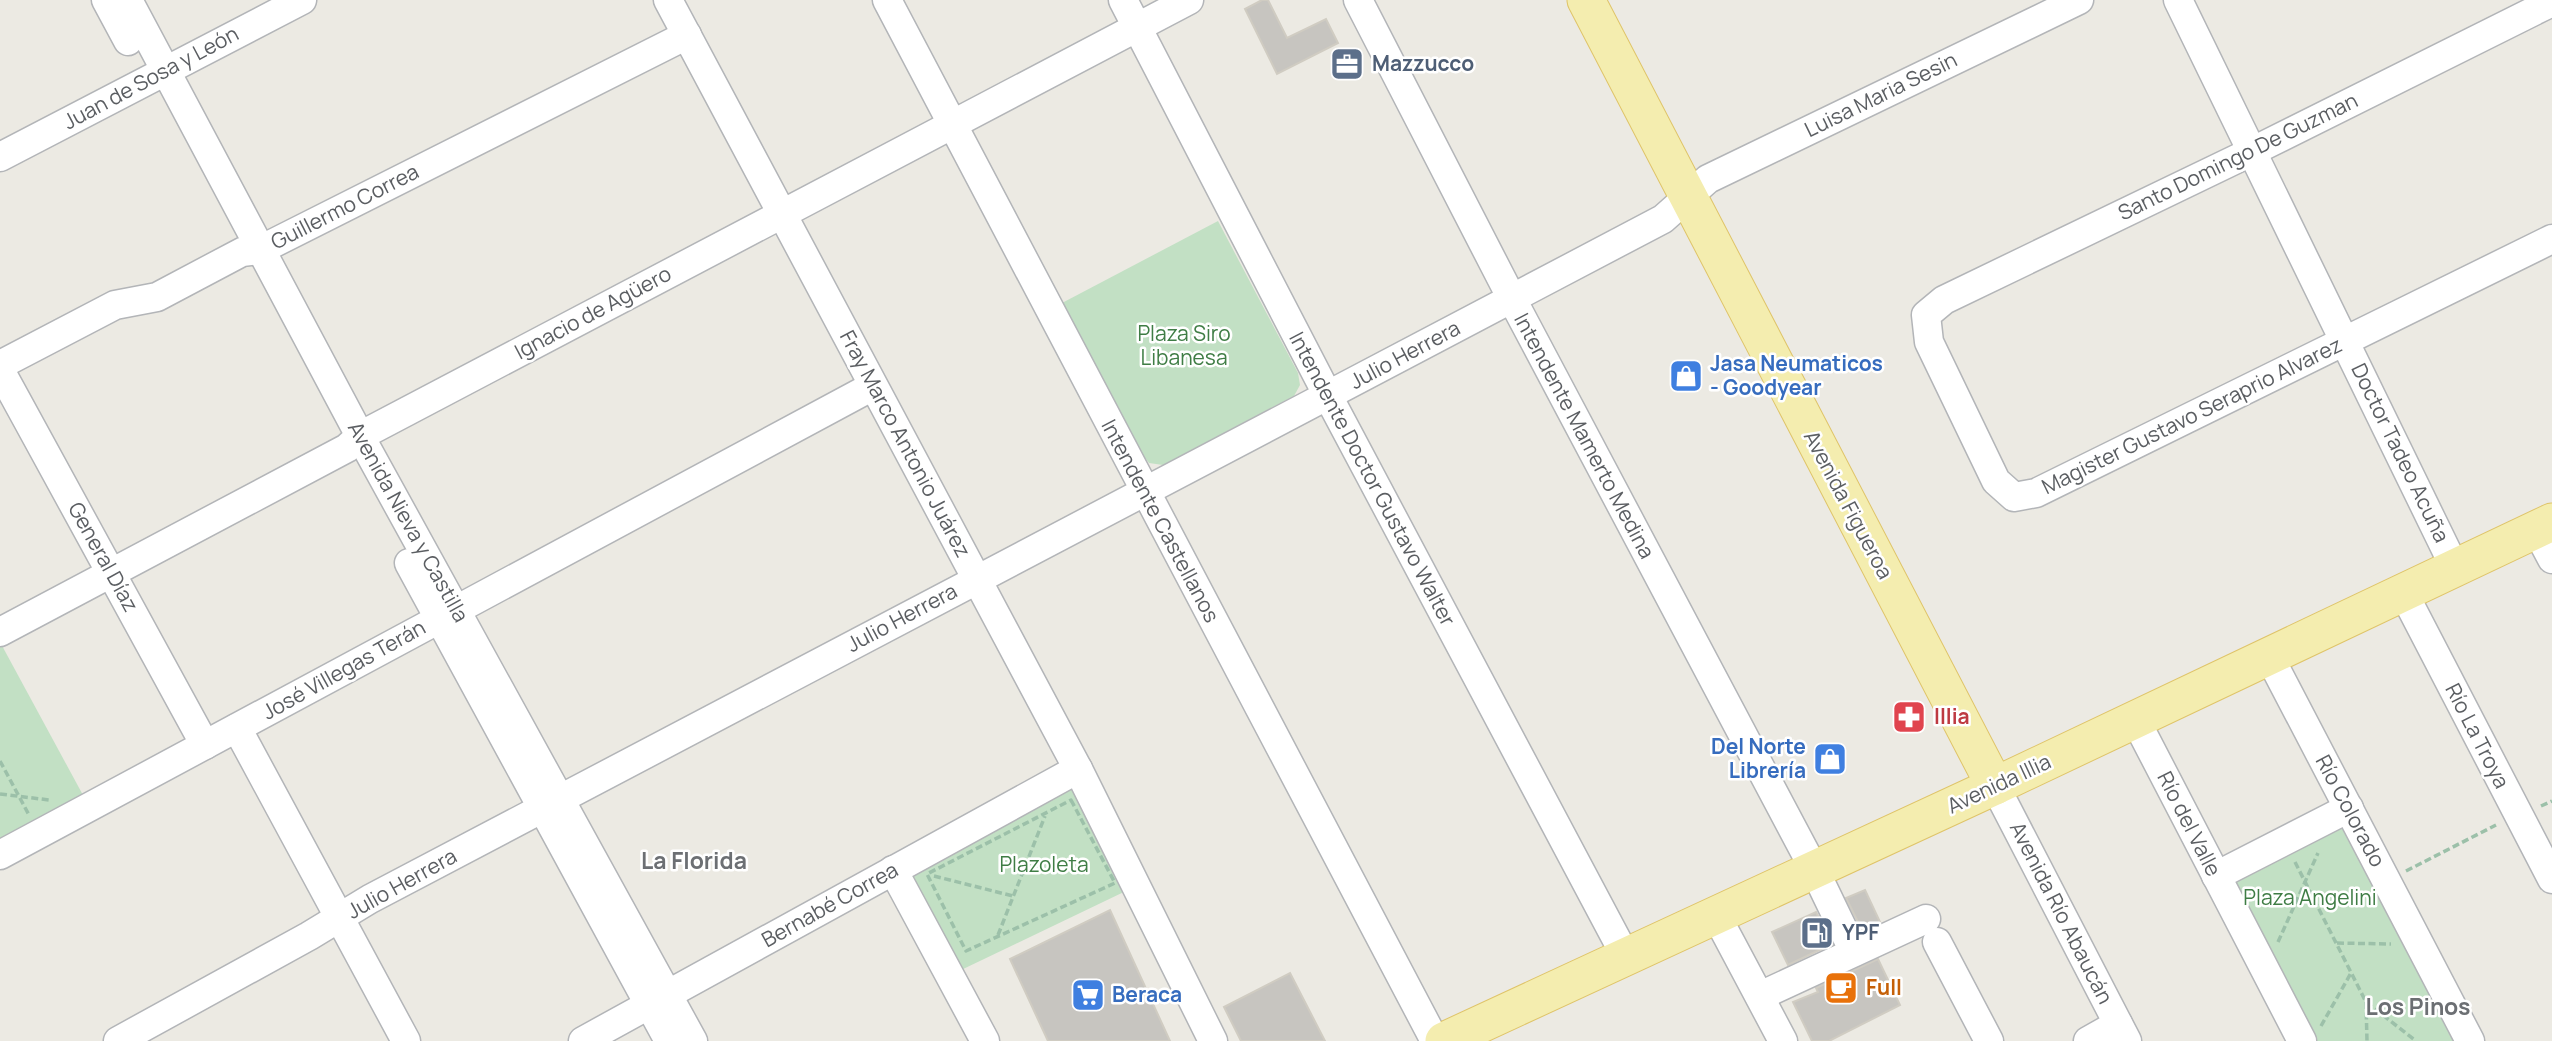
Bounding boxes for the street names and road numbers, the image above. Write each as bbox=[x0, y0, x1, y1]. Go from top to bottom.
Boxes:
street label: Juan de Sosa y León bbox=[58, 19, 243, 135]
street label: Luisa Maria Sesin bbox=[1800, 45, 1961, 143]
street label: Santo Domingo De Guzman bbox=[2113, 86, 2362, 226]
street label: Guillermo Correa bbox=[266, 157, 423, 255]
street label: Ignacio de Agüero bbox=[509, 259, 676, 365]
street label: Intendente Mamerto Medina bbox=[1508, 308, 1662, 563]
street label: Julio Herrera bbox=[1344, 313, 1465, 395]
street label: Fray Marco Antonio Juárez bbox=[834, 325, 978, 562]
street label: Intendente Doctor Gustavo Walter bbox=[1283, 327, 1463, 631]
street label: Magister Gustavo Seraprio Alvarez bbox=[2037, 330, 2346, 500]
street label: Doctor Tadeo Acuña bbox=[2345, 358, 2456, 547]
street label: Intendente Castellanos bbox=[1095, 414, 1226, 627]
street label: Avenida Nieva y Castilla bbox=[342, 416, 476, 627]
street label: Avenida Figueroa bbox=[1798, 425, 1900, 584]
street label: General Díaz bbox=[62, 497, 145, 616]
street label: Julio Herrera bbox=[841, 576, 962, 658]
street label: José Villegas Terán bbox=[257, 613, 430, 726]
street label: Río La Troya bbox=[2439, 678, 2516, 793]
street label: Avenida Illia bbox=[1942, 747, 2055, 819]
street label: Río Colorado bbox=[2310, 750, 2392, 872]
street label: Río del Valle bbox=[2152, 766, 2228, 881]
street label: Avenida Río Abaucán bbox=[2004, 817, 2120, 1008]
street label: Julio Herrera bbox=[342, 841, 461, 925]
street label: Bernabé Correa bbox=[756, 855, 903, 953]

